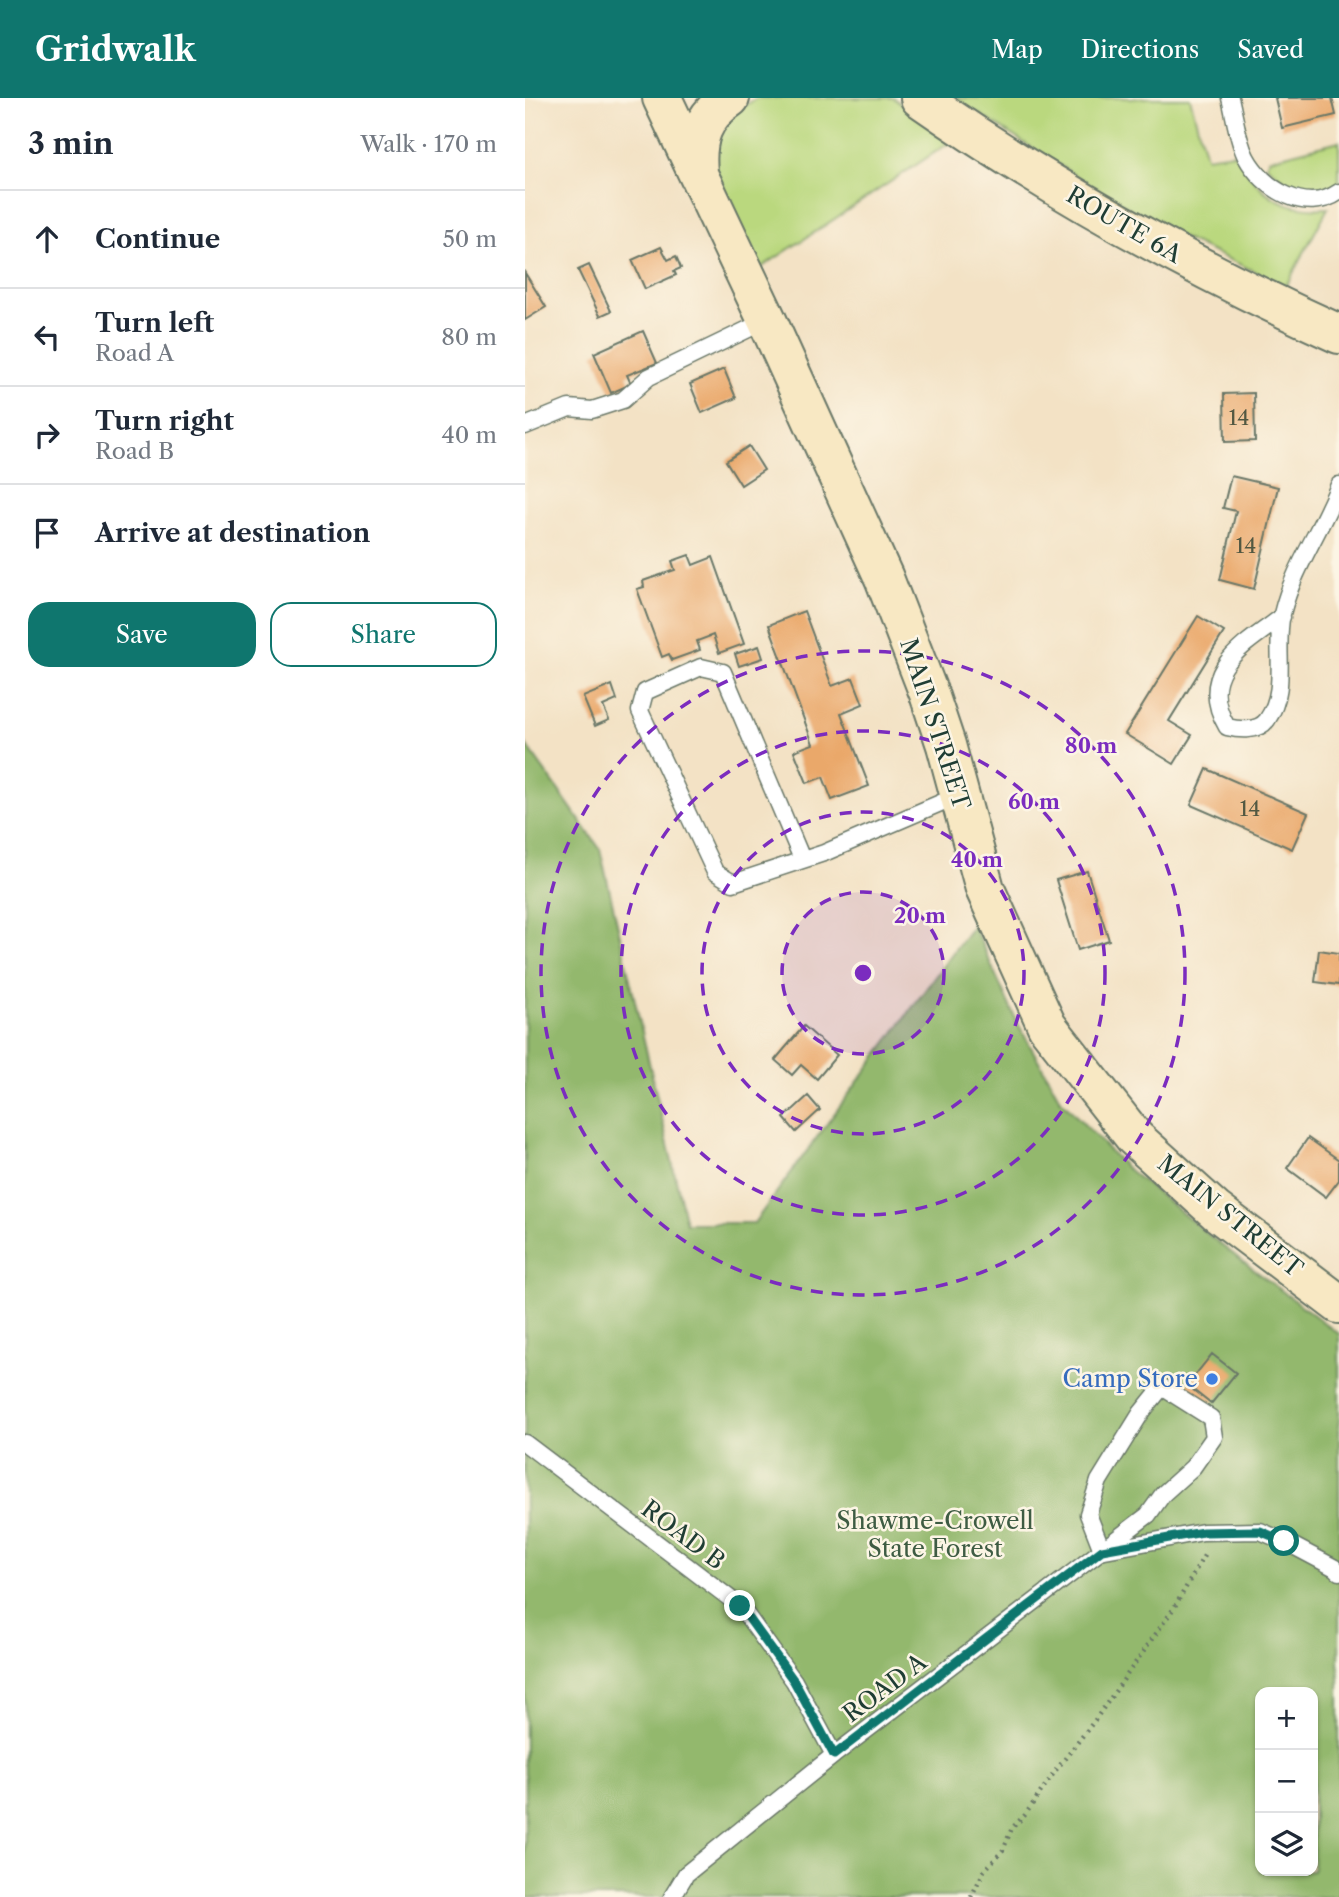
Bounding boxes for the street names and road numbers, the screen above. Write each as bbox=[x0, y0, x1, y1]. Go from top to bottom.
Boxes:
street label: ROUTE 6A bbox=[1061, 180, 1188, 270]
street label: MAIN STREET bbox=[894, 635, 977, 813]
street label: MAIN STREET bbox=[1152, 1148, 1309, 1283]
street label: ROAD B bbox=[636, 1494, 731, 1575]
street label: ROAD A bbox=[837, 1646, 933, 1728]

